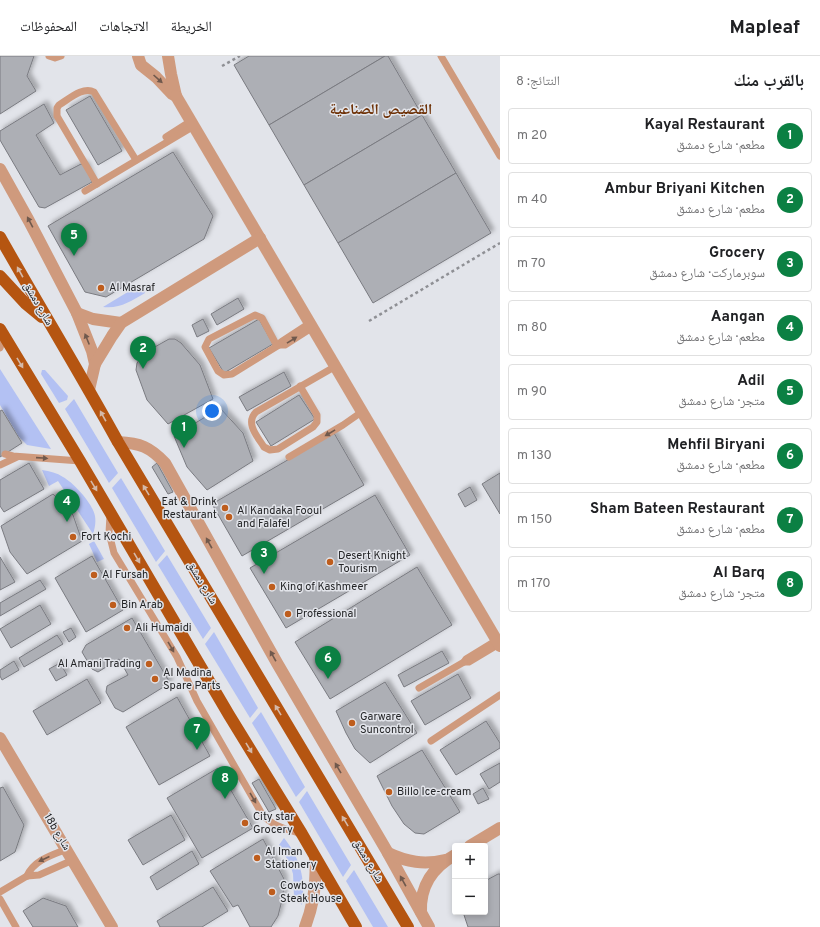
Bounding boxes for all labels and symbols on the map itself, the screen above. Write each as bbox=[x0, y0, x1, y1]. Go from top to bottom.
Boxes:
one-way arrow bbox=[152, 74, 163, 83]
district label: القصيص الصناعية bbox=[330, 101, 432, 120]
one-way arrow bbox=[27, 217, 33, 228]
pin: 5 bbox=[61, 223, 87, 256]
one-way arrow bbox=[16, 266, 23, 278]
street label: شارع دمشق bbox=[20, 280, 56, 328]
place label: Al Masraf bbox=[109, 281, 155, 295]
marker: Al Masraf bbox=[96, 283, 106, 293]
one-way arrow bbox=[84, 334, 90, 345]
pin: 2 bbox=[130, 336, 156, 369]
one-way arrow bbox=[287, 336, 297, 344]
one-way arrow bbox=[16, 357, 24, 368]
your location bbox=[202, 401, 222, 421]
one-way arrow bbox=[100, 410, 107, 422]
pin: 1 bbox=[171, 415, 197, 448]
one-way arrow bbox=[324, 429, 336, 436]
one-way arrow bbox=[36, 455, 48, 462]
one-way arrow bbox=[91, 480, 98, 492]
one-way arrow bbox=[143, 484, 150, 496]
pin: 4 bbox=[54, 489, 80, 522]
place label: Eat & Drink Restaurant bbox=[161, 495, 217, 522]
marker: Eat & Drink Restaurant bbox=[220, 503, 230, 513]
place label: Al Kandaka Fooul and Falafel bbox=[237, 504, 322, 531]
marker: Al Kandaka Fooul and Falafel bbox=[224, 512, 234, 522]
place label: Fort Kochi bbox=[81, 530, 131, 544]
marker: Fort Kochi bbox=[68, 532, 78, 542]
one-way arrow bbox=[206, 537, 213, 548]
pin: 3 bbox=[251, 541, 277, 574]
place label: Desert Knight Tourism bbox=[338, 549, 406, 576]
one-way arrow bbox=[134, 552, 141, 564]
marker: Desert Knight Tourism bbox=[325, 557, 335, 567]
street label: شارع دمشق bbox=[184, 559, 220, 607]
place label: Al Fursah bbox=[102, 568, 148, 582]
marker: Al Fursah bbox=[89, 570, 99, 580]
place label: King of Kashmeer bbox=[280, 580, 368, 594]
marker: King of Kashmeer bbox=[267, 582, 277, 592]
place label: Bin Arab bbox=[121, 598, 163, 612]
marker: Bin Arab bbox=[108, 600, 118, 610]
place label: Professional bbox=[296, 607, 356, 621]
marker: Professional bbox=[283, 609, 293, 619]
place label: Ali Humaidi bbox=[135, 621, 192, 635]
marker: Ali Humaidi bbox=[122, 623, 132, 633]
one-way arrow bbox=[168, 641, 175, 653]
pin: 6 bbox=[315, 646, 341, 679]
one-way arrow bbox=[269, 650, 276, 662]
place label: Al Amani Trading bbox=[58, 657, 141, 671]
marker: Al Amani Trading bbox=[144, 659, 154, 669]
place label: Al Madina Spare Parts bbox=[163, 666, 221, 693]
marker: Al Madina Spare Parts bbox=[150, 674, 160, 684]
one-way arrow bbox=[274, 705, 282, 715]
place label: Garware Suncontrol bbox=[360, 710, 414, 737]
pin: 7 bbox=[184, 717, 210, 750]
marker: Garware Suncontrol bbox=[347, 718, 357, 728]
one-way arrow bbox=[246, 742, 253, 754]
one-way arrow bbox=[335, 762, 342, 774]
pin: 8 bbox=[212, 766, 238, 799]
place label: Billo Ice-cream bbox=[397, 785, 471, 799]
marker: Billo Ice-cream bbox=[384, 787, 394, 797]
one-way arrow bbox=[249, 792, 256, 804]
place label: City star Grocery bbox=[253, 810, 295, 837]
street label: 18b شارع bbox=[41, 811, 73, 853]
one-way arrow bbox=[341, 815, 348, 827]
marker: City star Grocery bbox=[240, 818, 250, 828]
street label: شارع دمشق bbox=[350, 837, 386, 885]
place label: Al Iman Stationery bbox=[265, 845, 317, 872]
marker: Al Iman Stationery bbox=[252, 853, 262, 863]
one-way arrow bbox=[38, 856, 50, 862]
one-way arrow bbox=[400, 875, 407, 887]
place label: Cowboys Steak House bbox=[280, 879, 342, 906]
marker: Cowboys Steak House bbox=[267, 887, 277, 897]

